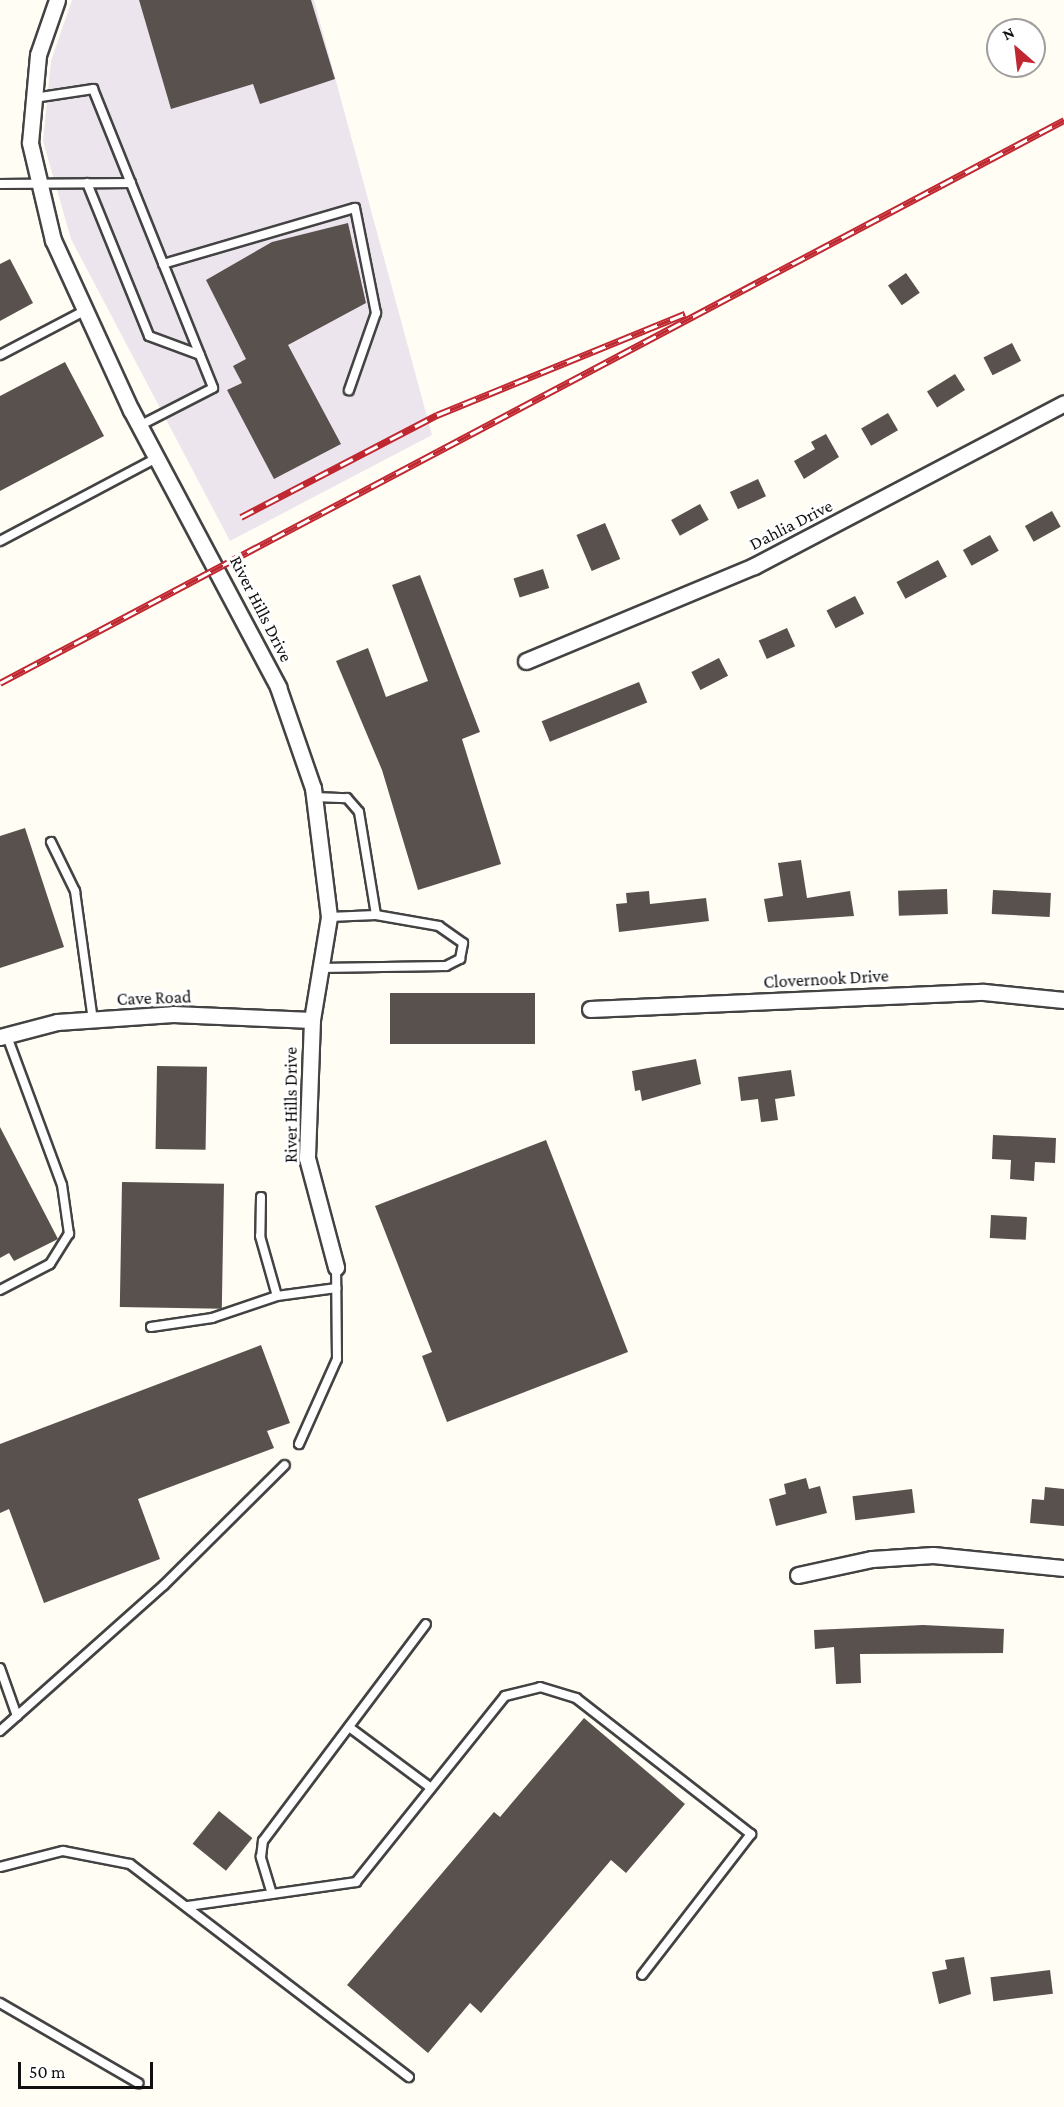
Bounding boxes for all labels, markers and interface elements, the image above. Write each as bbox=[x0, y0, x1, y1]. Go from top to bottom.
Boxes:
north arrow bbox=[986, 18, 1046, 78]
text: N bbox=[999, 23, 1017, 43]
street label: Dahlia Drive bbox=[746, 495, 836, 555]
street label: River Hills Drive bbox=[225, 552, 297, 666]
street label: Clovernook Drive bbox=[763, 965, 889, 993]
street label: Cave Road bbox=[116, 986, 192, 1010]
street label: River Hills Drive bbox=[280, 1047, 302, 1163]
scale bar bbox=[21, 2050, 156, 2088]
text: 50 m bbox=[29, 2062, 66, 2082]

